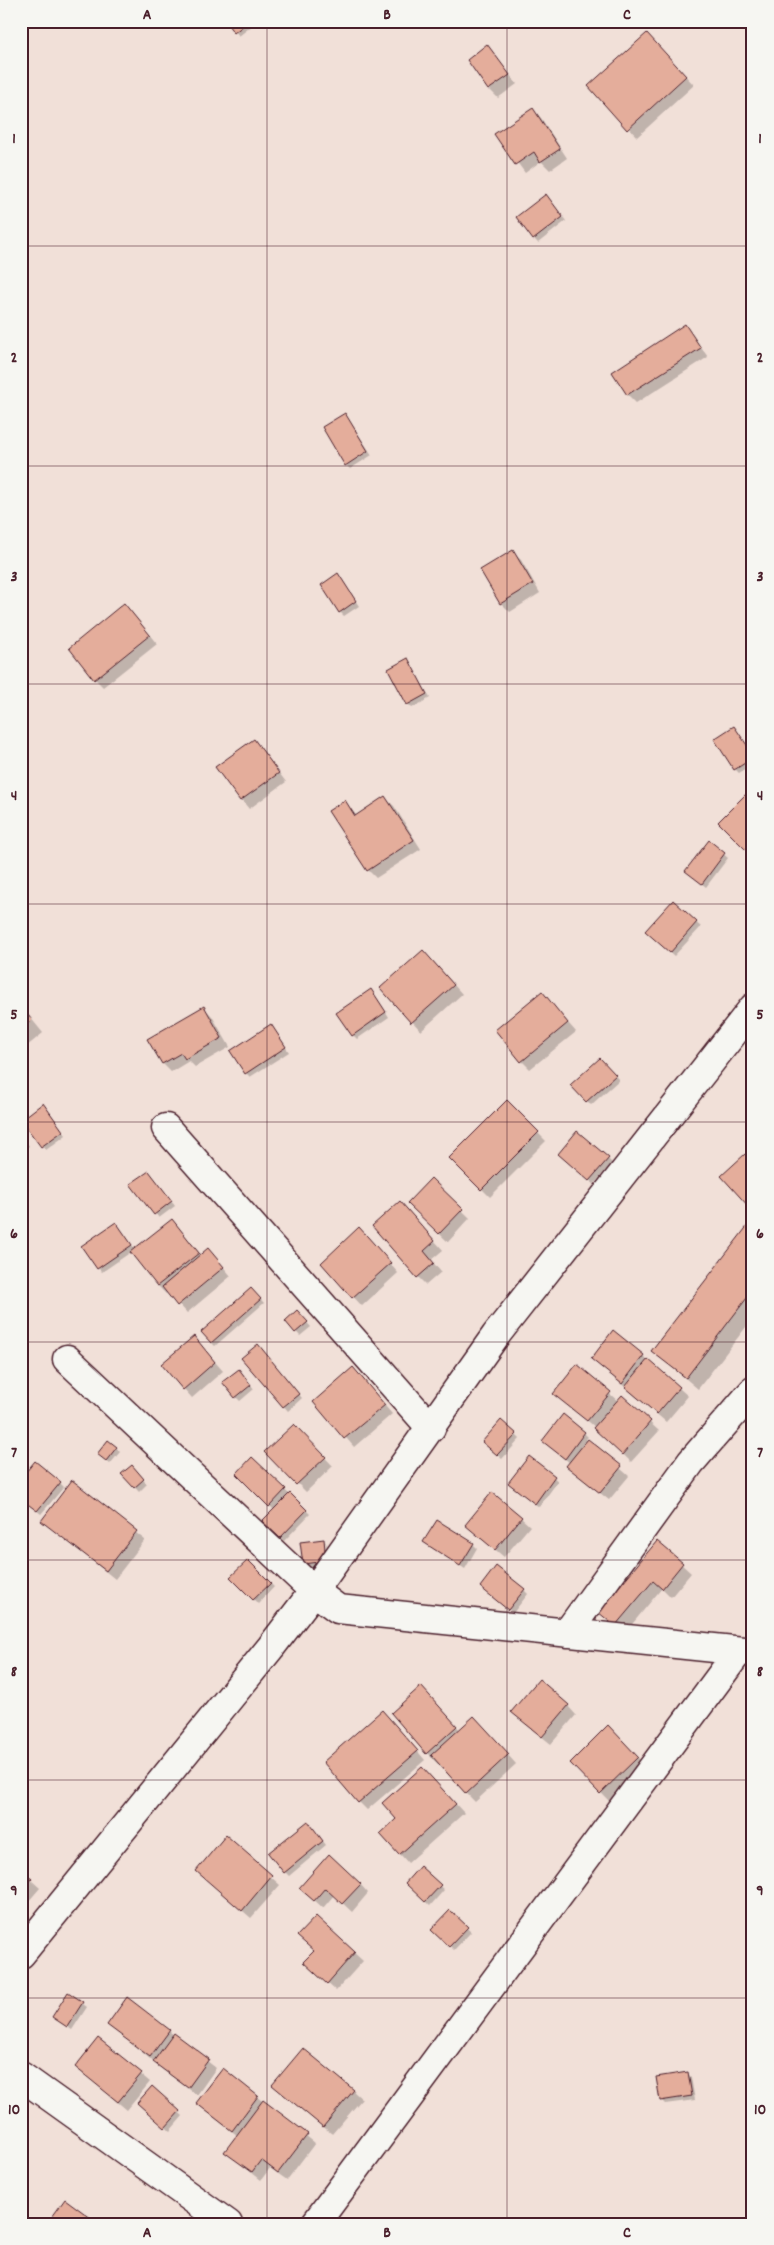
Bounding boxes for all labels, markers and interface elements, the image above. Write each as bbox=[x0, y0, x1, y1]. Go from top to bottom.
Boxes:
text: A bbox=[143, 4, 152, 27]
text: B bbox=[383, 4, 391, 27]
text: C bbox=[623, 4, 631, 27]
text: 1 bbox=[12, 128, 16, 151]
text: 1 bbox=[758, 128, 762, 151]
text: 2 bbox=[11, 347, 18, 370]
text: 2 bbox=[757, 347, 764, 370]
text: 3 bbox=[10, 566, 18, 589]
text: 3 bbox=[756, 566, 764, 589]
text: 4 bbox=[11, 785, 17, 808]
text: 4 bbox=[757, 785, 763, 808]
text: 5 bbox=[10, 1004, 18, 1027]
text: 5 bbox=[756, 1004, 764, 1027]
text: 6 bbox=[10, 1223, 18, 1246]
text: 6 bbox=[756, 1223, 764, 1246]
text: 7 bbox=[11, 1442, 17, 1465]
text: 7 bbox=[757, 1442, 763, 1465]
text: 8 bbox=[11, 1661, 18, 1684]
text: 8 bbox=[757, 1661, 764, 1684]
text: 9 bbox=[10, 1880, 18, 1903]
text: 9 bbox=[756, 1880, 764, 1903]
text: 10 bbox=[8, 2099, 20, 2122]
text: 10 bbox=[754, 2099, 766, 2122]
text: A bbox=[143, 2222, 152, 2245]
text: B bbox=[383, 2222, 391, 2245]
text: C bbox=[623, 2222, 631, 2245]

